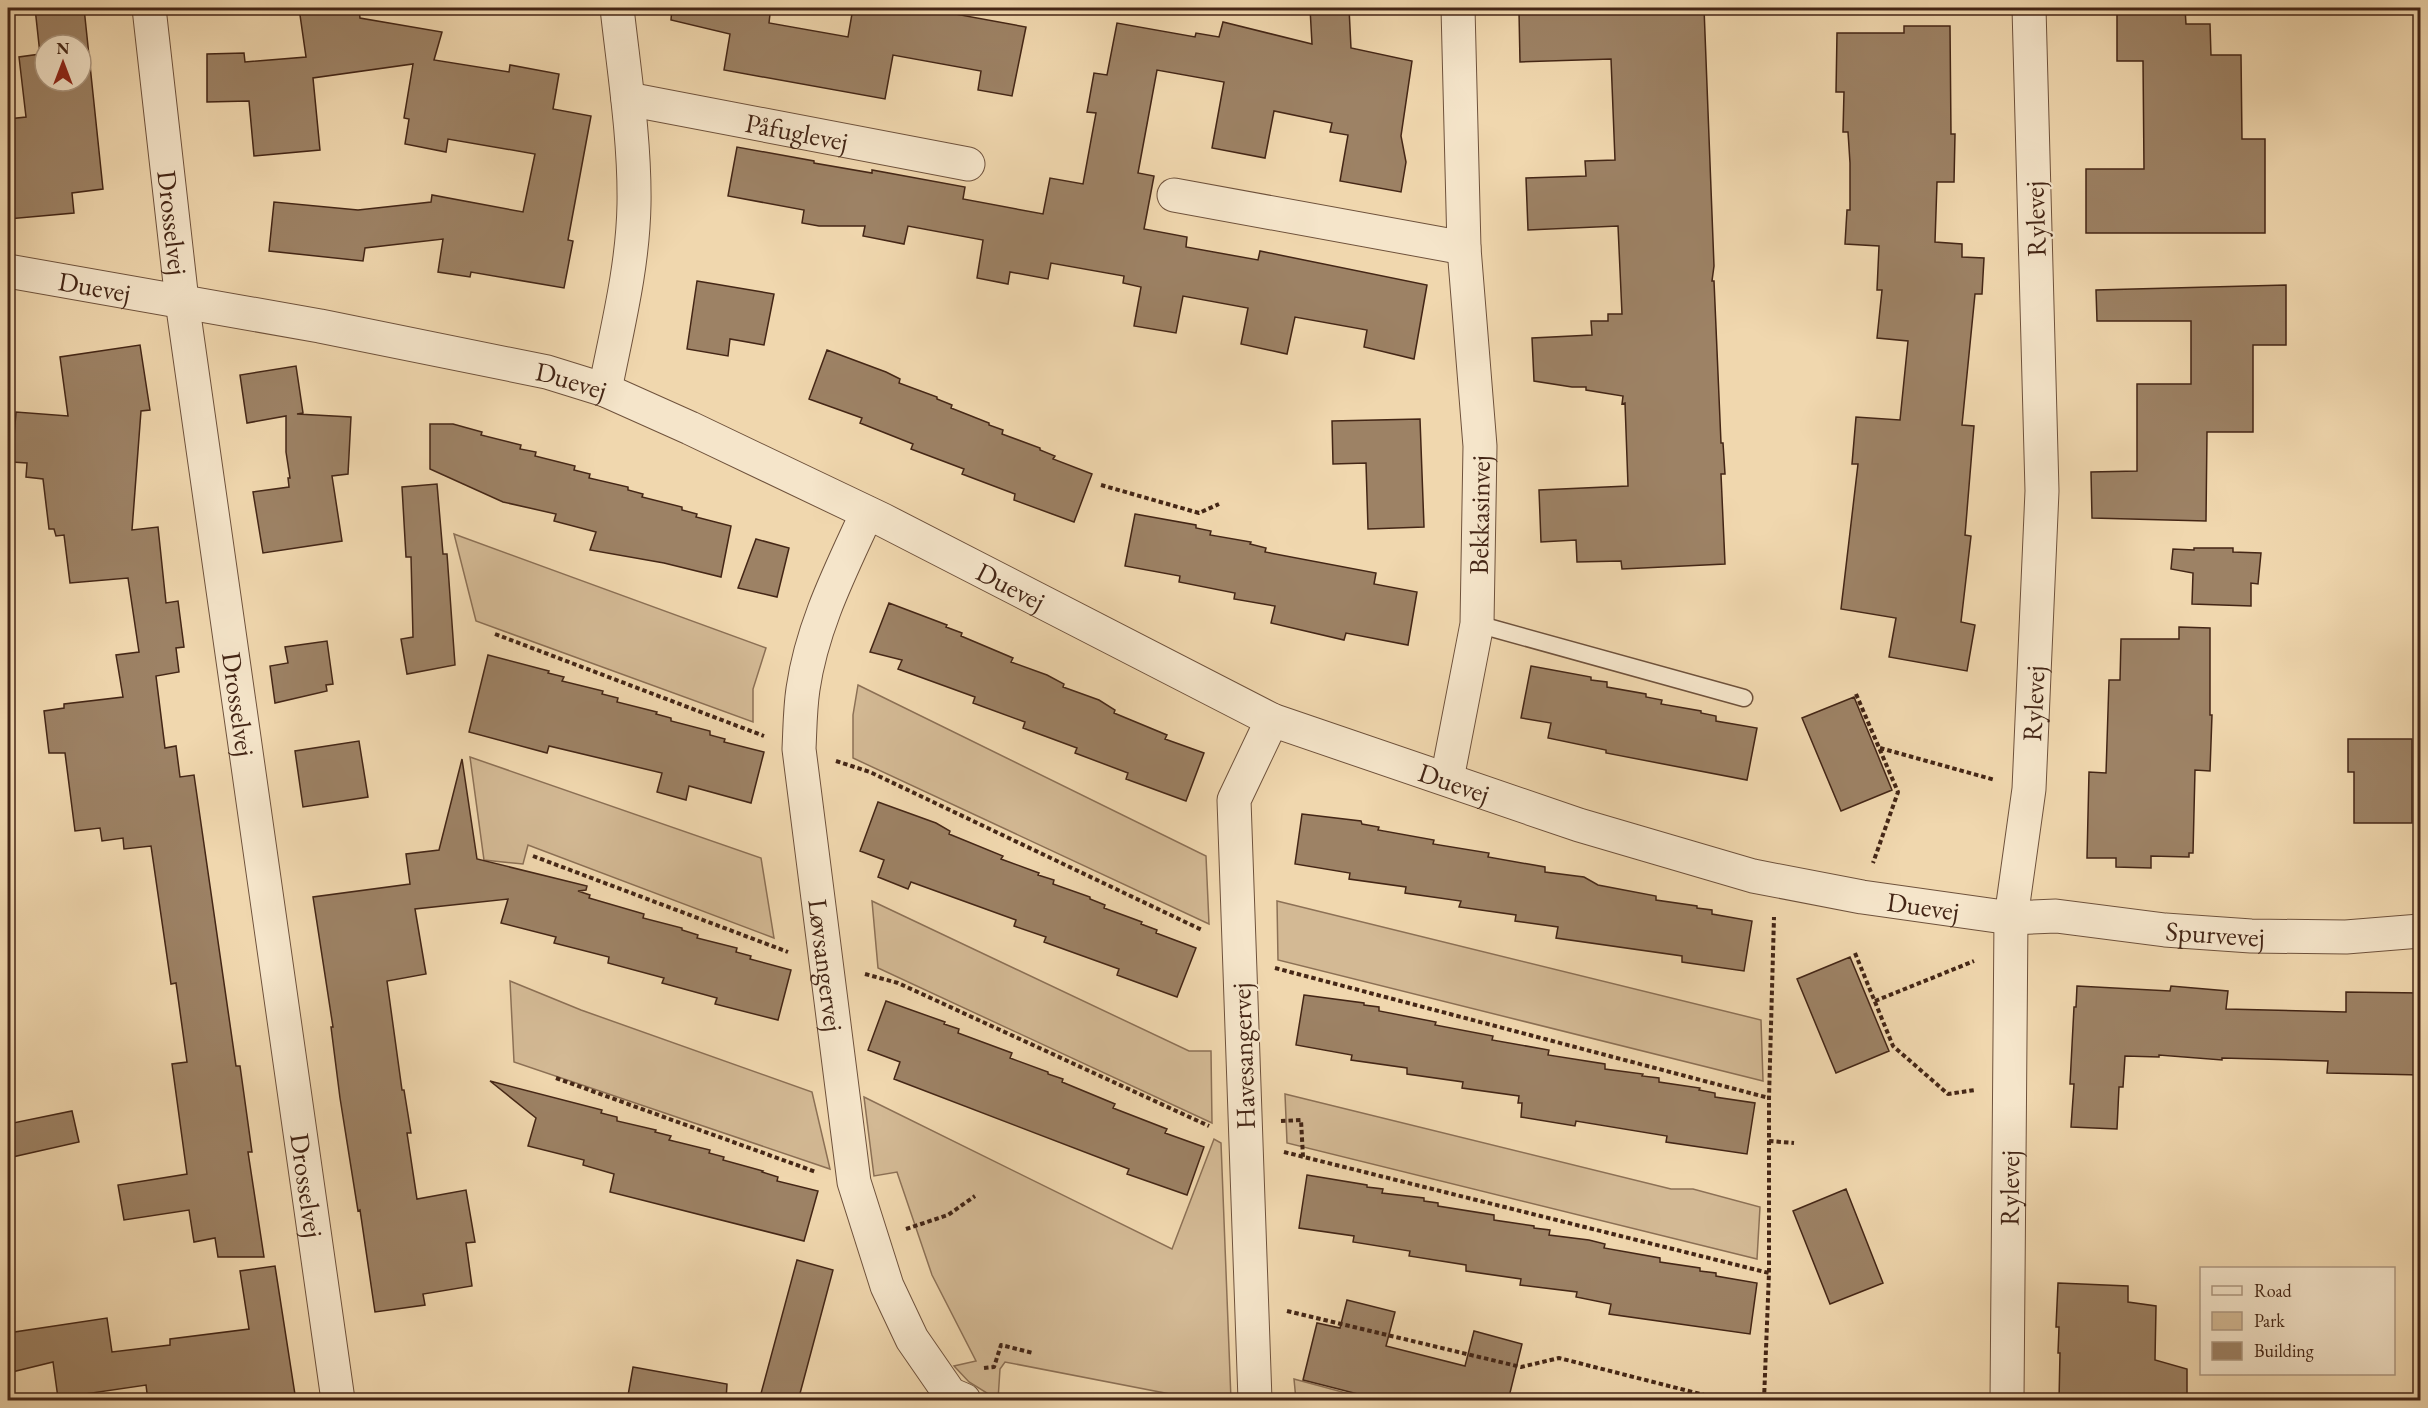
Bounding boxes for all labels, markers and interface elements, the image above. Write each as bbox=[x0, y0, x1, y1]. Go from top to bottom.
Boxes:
north arrow bbox=[33, 33, 93, 93]
text: N bbox=[57, 38, 70, 59]
street label: Påfuglevej bbox=[743, 104, 851, 158]
street label: Drosselvej bbox=[150, 168, 196, 277]
street label: Rylevej bbox=[2016, 180, 2054, 258]
street label: Duevej bbox=[56, 263, 134, 310]
street label: Duevej bbox=[533, 353, 611, 407]
street label: Bekkasinvej bbox=[1460, 455, 1497, 575]
street label: Duevej bbox=[971, 554, 1051, 618]
street label: Drosselvej bbox=[215, 650, 264, 759]
street label: Rylevej bbox=[2014, 665, 2052, 742]
street label: Duevej bbox=[1414, 754, 1494, 811]
street label: Duevej bbox=[1885, 883, 1962, 928]
street label: Løvsangervej bbox=[801, 897, 852, 1033]
street label: Spurvevej bbox=[2164, 913, 2265, 954]
street label: Havesangervej bbox=[1223, 982, 1263, 1130]
street label: Drosselvej bbox=[283, 1131, 332, 1240]
street label: Rylevej bbox=[1991, 1150, 2027, 1226]
legend bbox=[2200, 1267, 2395, 1375]
text: Road bbox=[2254, 1279, 2293, 1302]
text: Park bbox=[2254, 1309, 2285, 1332]
text: Building bbox=[2254, 1339, 2314, 1362]

